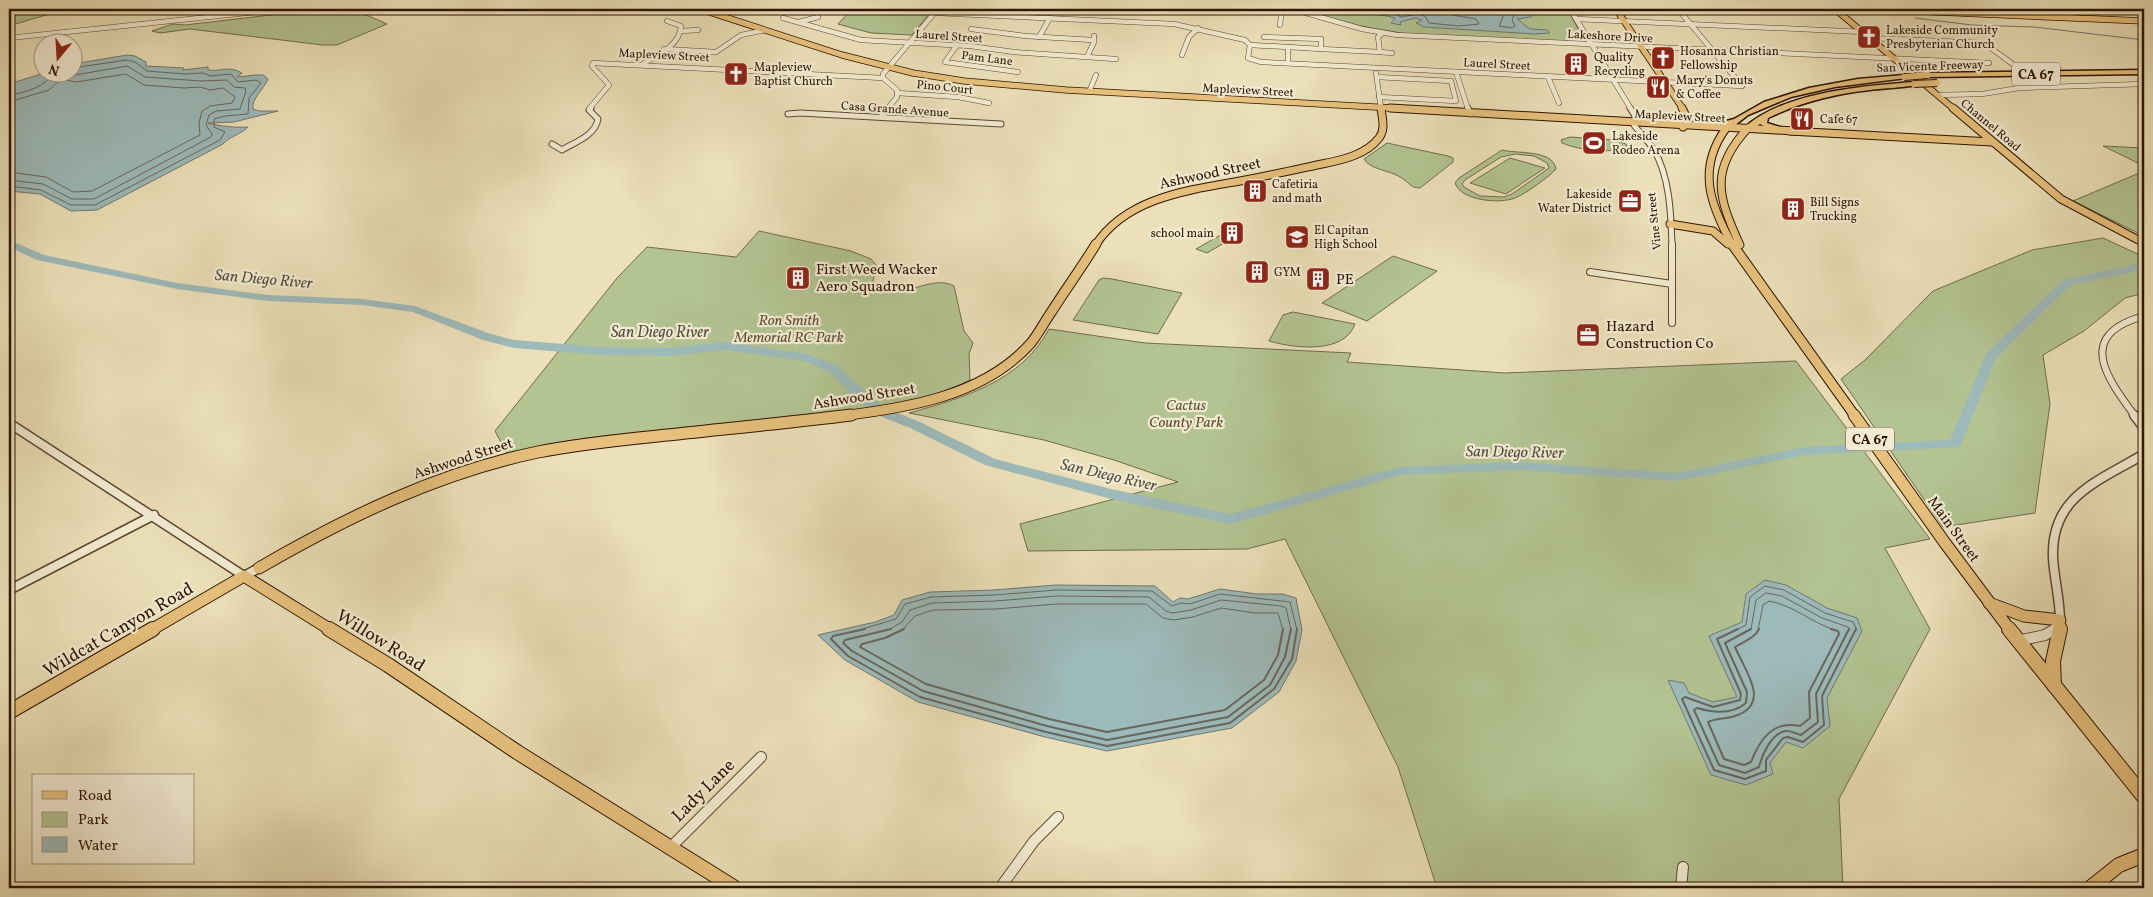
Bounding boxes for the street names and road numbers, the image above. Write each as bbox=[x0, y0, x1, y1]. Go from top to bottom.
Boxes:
street label: Laurel Street bbox=[915, 27, 983, 47]
street label: Lakeshore Drive bbox=[1567, 27, 1654, 47]
street label: Mapleview Street bbox=[618, 46, 710, 66]
street label: Pam Lane bbox=[960, 48, 1014, 70]
street label: Laurel Street bbox=[1463, 55, 1531, 75]
street label: San Vicente Freeway bbox=[1876, 57, 1985, 77]
road number: CA 67 bbox=[2012, 62, 2060, 86]
street label: Pino Court bbox=[916, 77, 974, 99]
street label: Mapleview Street bbox=[1202, 81, 1294, 101]
street label: Channel Road bbox=[1957, 96, 2024, 156]
street label: Casa Grande Avenue bbox=[840, 98, 950, 122]
street label: Mapleview Street bbox=[1634, 107, 1726, 127]
street label: Ashwood Street bbox=[1157, 153, 1263, 196]
street label: Vine Street bbox=[1644, 191, 1666, 251]
street label: Ashwood Street bbox=[811, 379, 917, 416]
road number: CA 67 bbox=[1846, 428, 1894, 450]
street label: Ashwood Street bbox=[411, 433, 516, 485]
street label: Main Street bbox=[1922, 492, 1984, 567]
street label: Wildcat Canyon Road bbox=[39, 577, 199, 684]
street label: Willow Road bbox=[331, 604, 430, 679]
street label: Lady Lane bbox=[667, 754, 741, 828]

